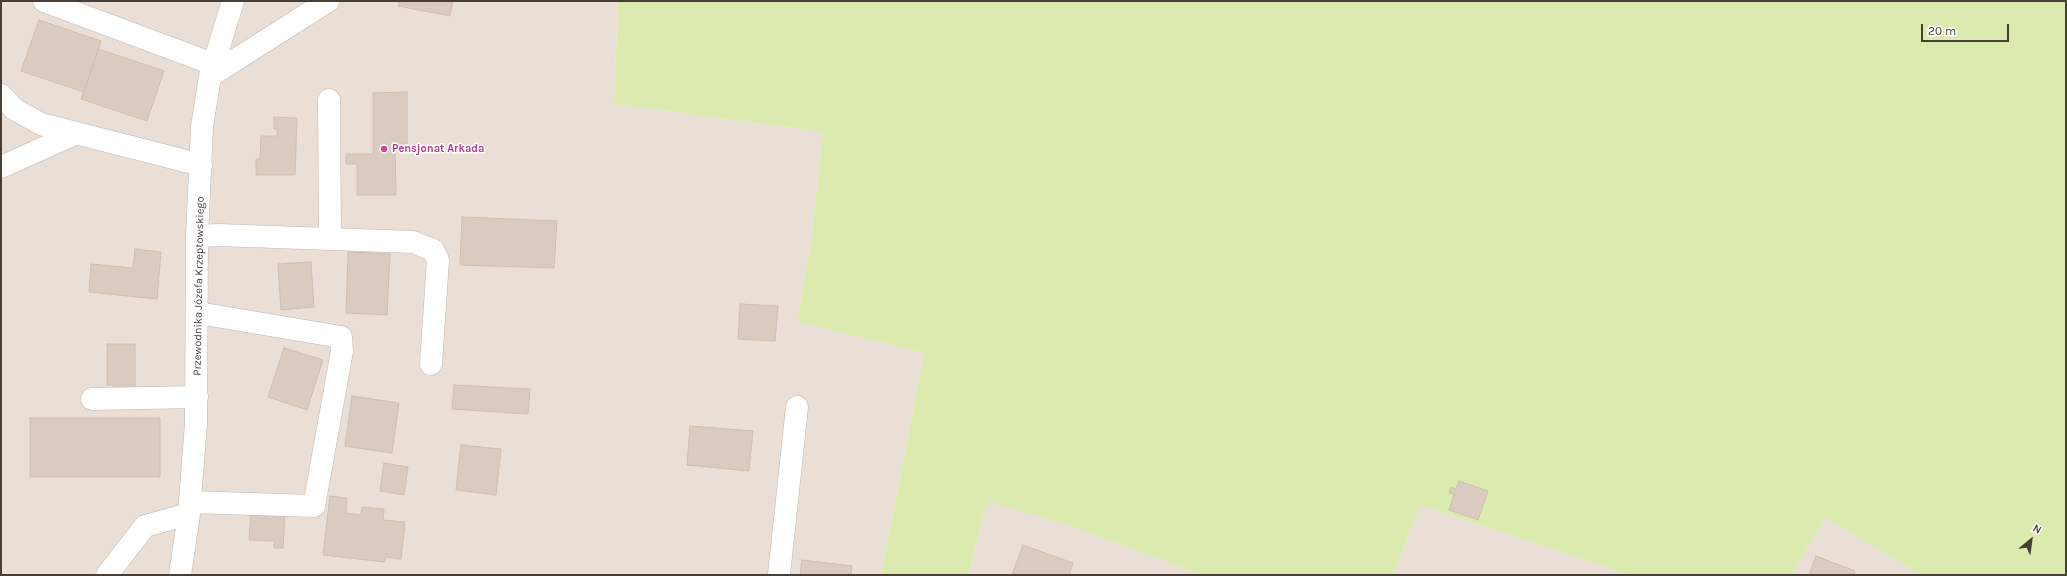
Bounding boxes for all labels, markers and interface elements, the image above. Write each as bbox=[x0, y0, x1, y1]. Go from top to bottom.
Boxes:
scale bar bbox=[1923, 16, 2011, 42]
text: 20 m bbox=[1928, 24, 1956, 38]
place label: Pensjonat Arkada bbox=[392, 142, 485, 156]
marker: Pensjonat Arkada bbox=[379, 144, 389, 154]
street label: Przewodnika Józefa Krzeptowskiego bbox=[191, 196, 207, 376]
north arrow bbox=[2011, 520, 2051, 560]
text: N bbox=[2030, 521, 2044, 537]

